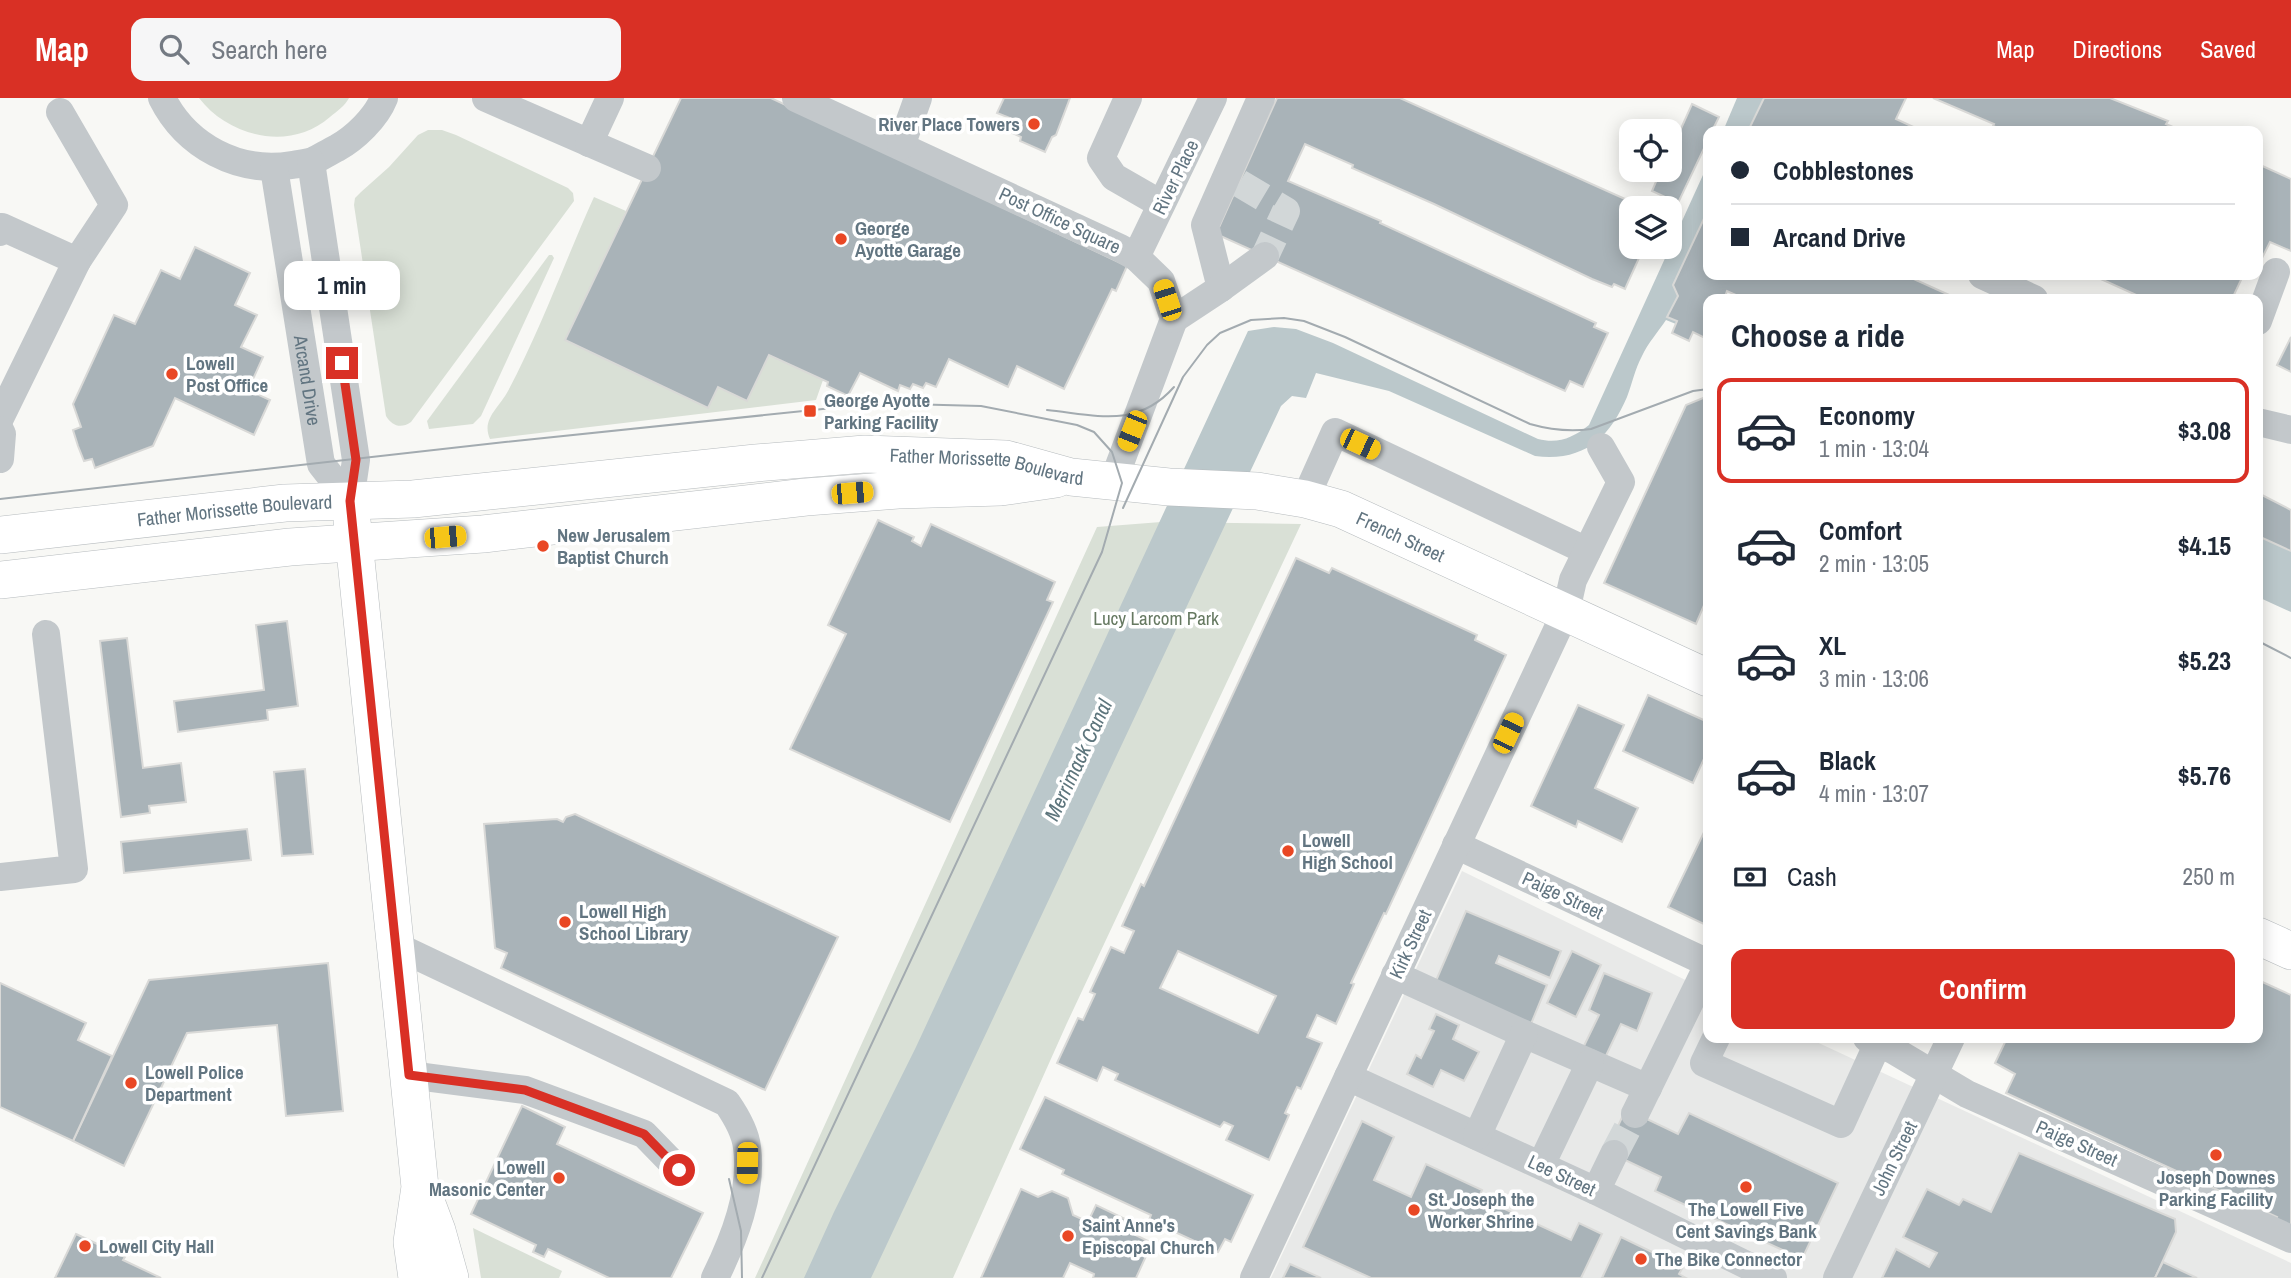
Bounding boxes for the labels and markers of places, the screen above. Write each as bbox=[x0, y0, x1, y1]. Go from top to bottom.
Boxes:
place label: River Place Towers bbox=[878, 111, 1020, 137]
marker: River Place Towers bbox=[1026, 116, 1042, 132]
place label: George Ayotte Garage bbox=[855, 215, 961, 263]
marker: George Ayotte Garage bbox=[833, 231, 849, 247]
place label: Lowell Post Office bbox=[186, 350, 269, 398]
marker: Lowell Post Office bbox=[164, 366, 180, 382]
place label: George Ayotte Parking Facility bbox=[824, 387, 939, 435]
marker: George Ayotte Parking Facility bbox=[802, 403, 818, 419]
place label: New Jerusalem Baptist Church bbox=[557, 522, 670, 570]
marker: New Jerusalem Baptist Church bbox=[535, 538, 551, 554]
place label: Lowell High School bbox=[1302, 827, 1393, 875]
marker: Lowell High School bbox=[1280, 843, 1296, 859]
place label: Lowell High School Library bbox=[579, 898, 688, 946]
marker: Lowell High School Library bbox=[557, 914, 573, 930]
place label: Lowell Police Department bbox=[145, 1059, 244, 1107]
marker: Lowell Police Department bbox=[123, 1075, 139, 1091]
marker: Joseph Downes Parking Facility bbox=[2208, 1147, 2224, 1163]
place label: Lowell Masonic Center bbox=[429, 1154, 545, 1202]
place label: Joseph Downes Parking Facility bbox=[2157, 1164, 2275, 1212]
marker: Lowell Masonic Center bbox=[551, 1170, 567, 1186]
marker: The Lowell Five Cent Savings Bank bbox=[1738, 1179, 1754, 1195]
place label: St. Joseph the Worker Shrine bbox=[1428, 1186, 1535, 1234]
place label: The Lowell Five Cent Savings Bank bbox=[1675, 1196, 1817, 1244]
marker: St. Joseph the Worker Shrine bbox=[1406, 1202, 1422, 1218]
place label: Saint Anne's Episcopal Church bbox=[1082, 1212, 1214, 1260]
marker: Saint Anne's Episcopal Church bbox=[1060, 1228, 1076, 1244]
place label: Lowell City Hall bbox=[99, 1233, 214, 1259]
marker: Lowell City Hall bbox=[77, 1238, 93, 1254]
place label: The Bike Connector bbox=[1655, 1246, 1802, 1272]
marker: The Bike Connector bbox=[1633, 1251, 1649, 1267]

